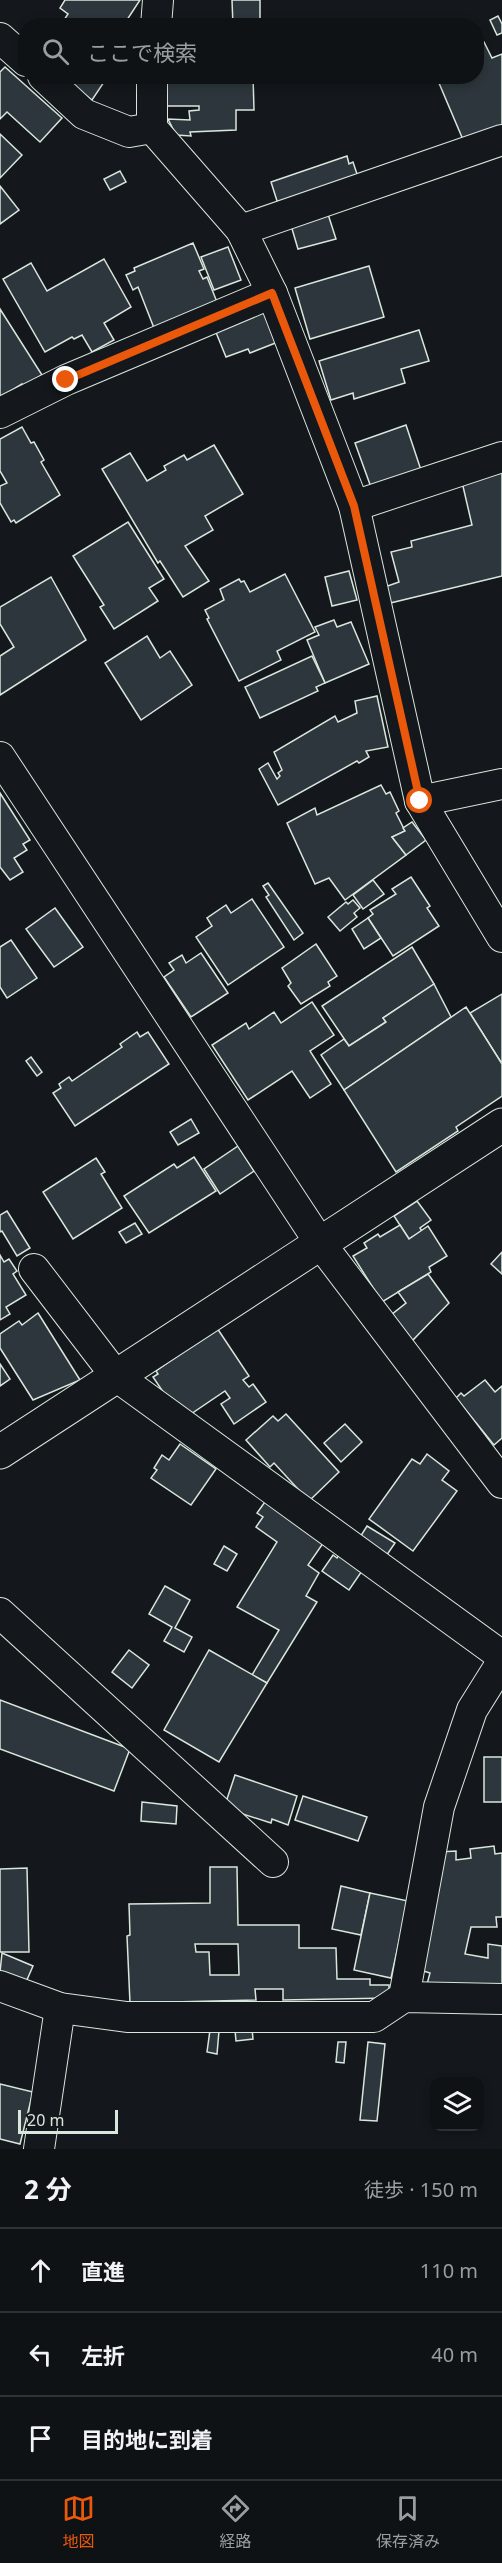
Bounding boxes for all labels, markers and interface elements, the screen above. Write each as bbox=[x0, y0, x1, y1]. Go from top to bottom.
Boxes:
search box bbox=[18, 18, 484, 84]
icon: search bbox=[39, 35, 72, 68]
text: ここで検索 bbox=[87, 37, 197, 67]
route end bbox=[52, 366, 78, 392]
route start bbox=[406, 787, 432, 813]
map controls bbox=[430, 2077, 484, 2131]
button: layers bbox=[430, 2077, 484, 2131]
scale bar bbox=[18, 2107, 118, 2134]
text: 20 m bbox=[27, 2109, 64, 2131]
text: 2 分 bbox=[24, 2171, 72, 2207]
text: 徒歩 · 150 m bbox=[364, 2176, 478, 2203]
icon: ahead bbox=[24, 2254, 57, 2287]
text: 直進 bbox=[81, 2256, 125, 2286]
text: 110 m bbox=[420, 2257, 478, 2284]
icon: left bbox=[24, 2338, 57, 2371]
text: 左折 bbox=[81, 2340, 125, 2370]
text: 40 m bbox=[431, 2341, 478, 2368]
icon: arrive bbox=[24, 2422, 57, 2455]
text: 目的地に到着 bbox=[81, 2424, 213, 2454]
tab: 地図 bbox=[62, 2492, 95, 2552]
tab: 経路 bbox=[219, 2492, 252, 2552]
tab: 保存済み bbox=[376, 2492, 440, 2552]

